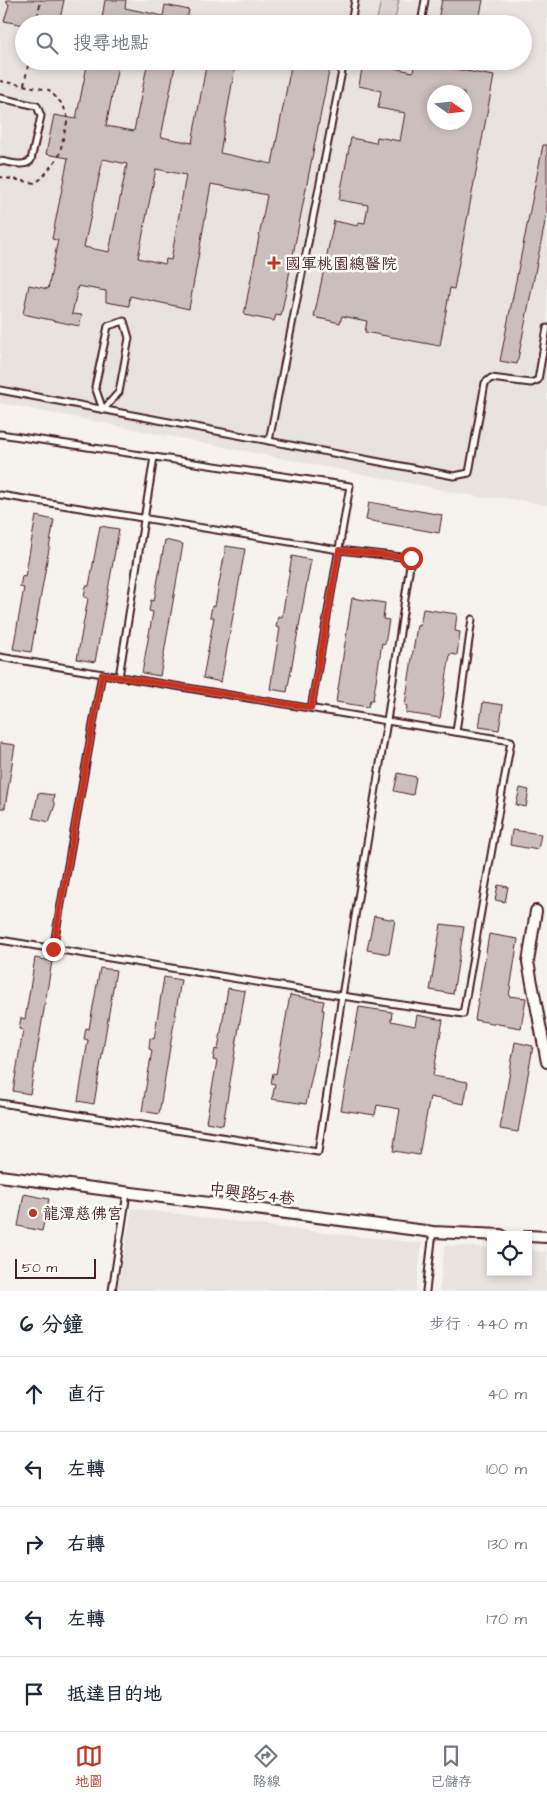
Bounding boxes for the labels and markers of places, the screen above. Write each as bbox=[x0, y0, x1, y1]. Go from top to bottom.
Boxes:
place label: 國軍桃園總醫院 bbox=[285, 253, 397, 275]
marker: 國軍桃園總醫院 bbox=[267, 256, 281, 270]
place label: 龍潭慈佛宮 bbox=[43, 1203, 123, 1225]
marker: 龍潭慈佛宮 bbox=[27, 1207, 39, 1219]

